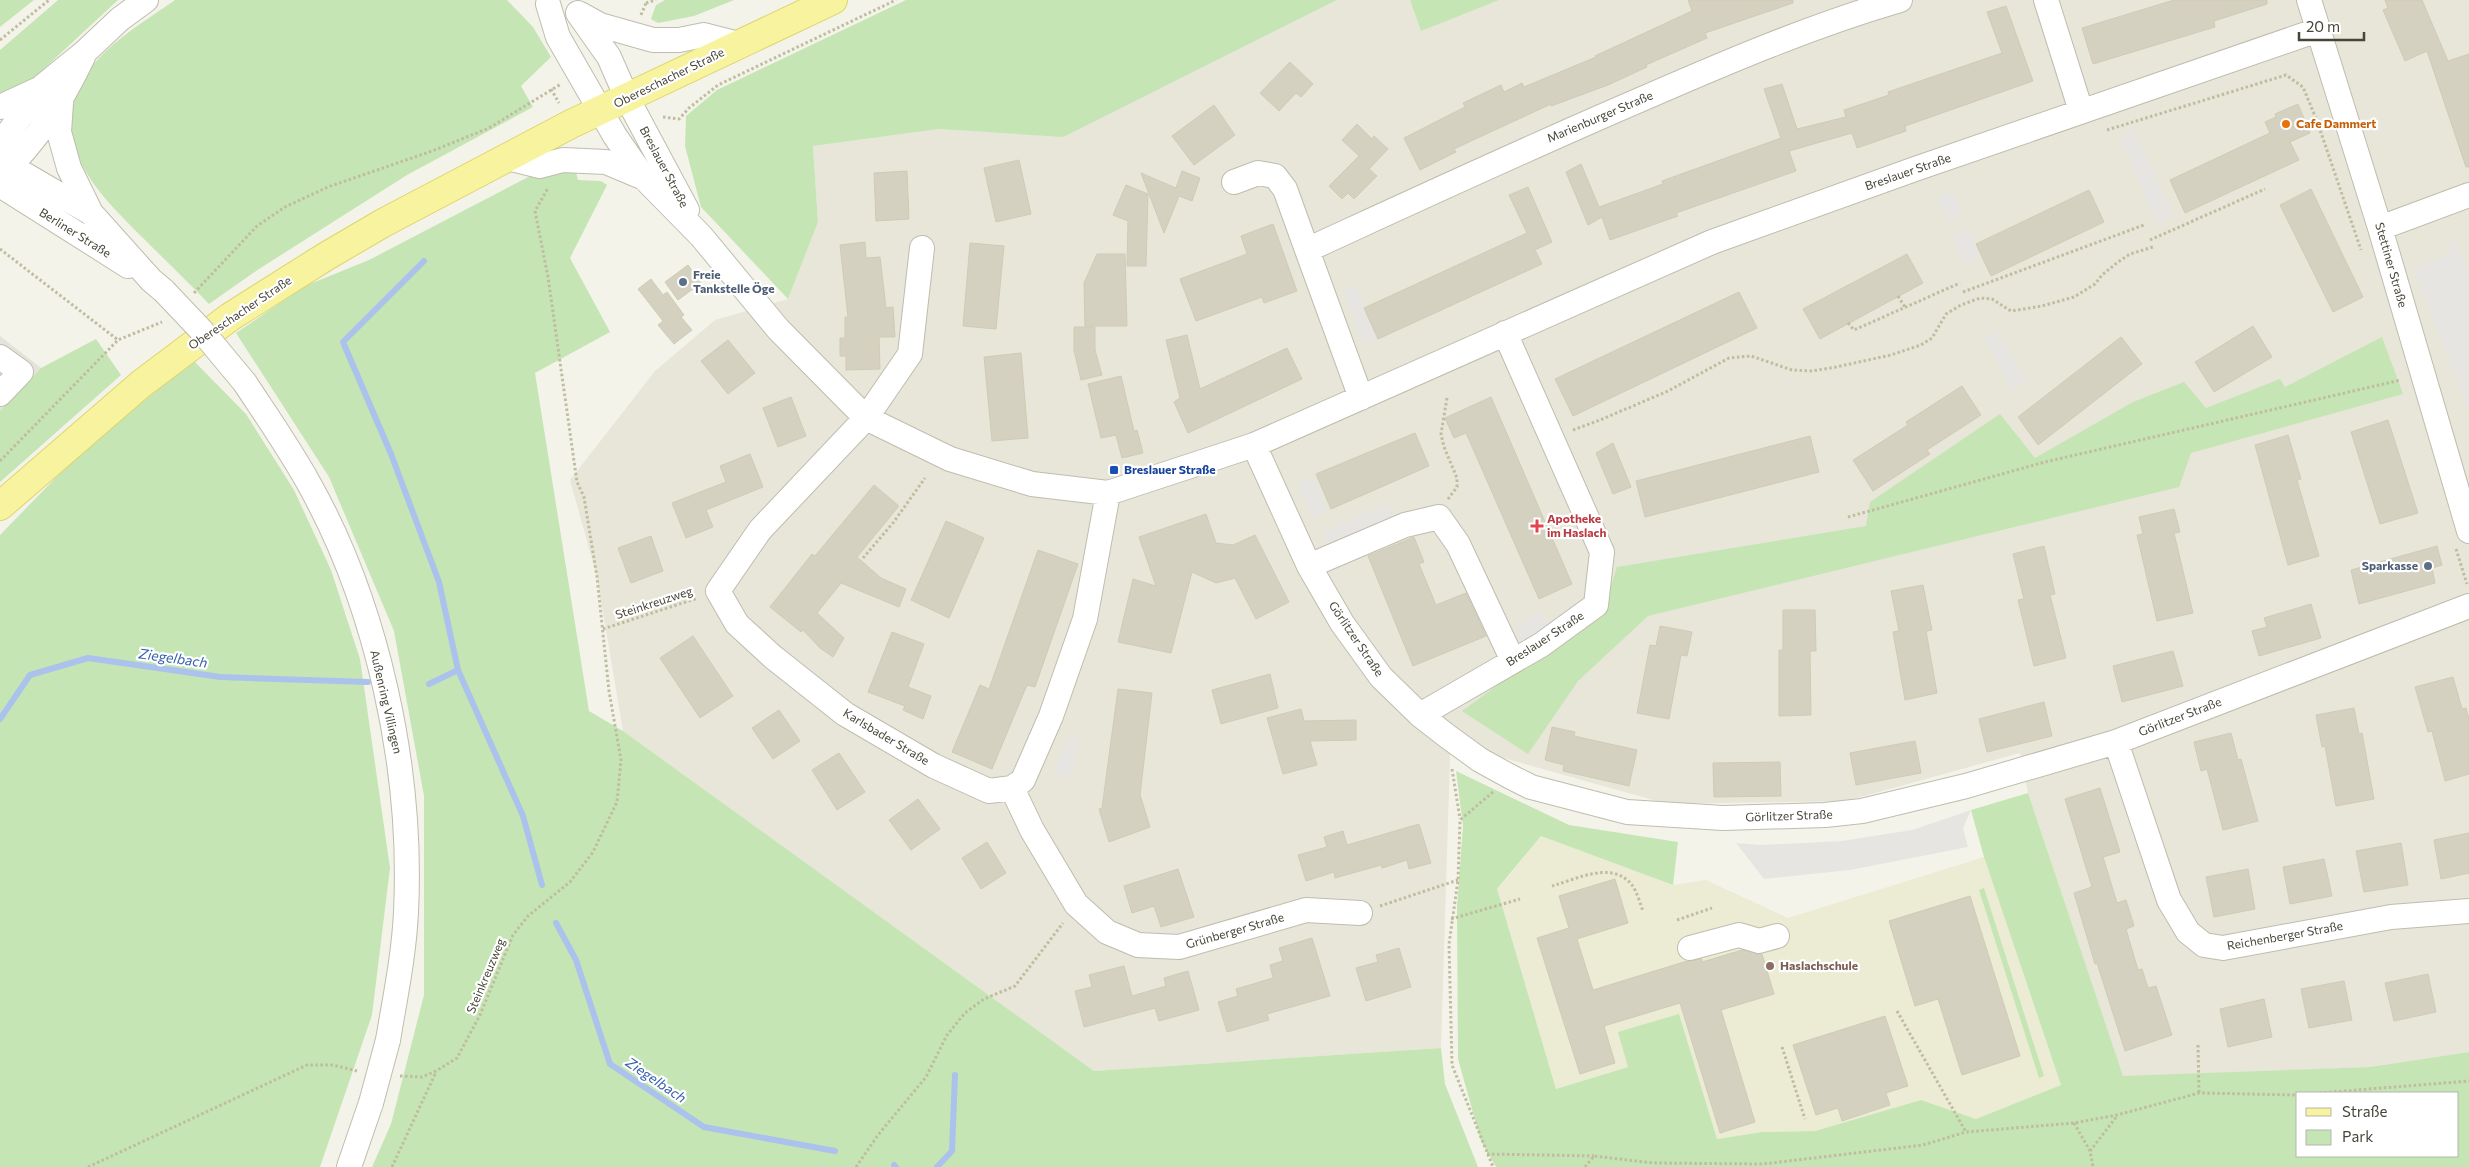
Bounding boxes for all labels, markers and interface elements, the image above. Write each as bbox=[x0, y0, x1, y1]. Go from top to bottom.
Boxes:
scale bar bbox=[2299, 10, 2364, 42]
text: 20 m bbox=[2306, 17, 2340, 35]
street label: Obereschacher Straße bbox=[611, 44, 726, 110]
street label: Marienburger Straße bbox=[1545, 87, 1655, 145]
place label: Cafe Dammert bbox=[2296, 116, 2376, 130]
marker: Cafe Dammert bbox=[2280, 118, 2292, 130]
street label: Breslauer Straße bbox=[638, 124, 692, 210]
street label: Breslauer Straße bbox=[1863, 150, 1952, 192]
street label: Berliner Straße bbox=[37, 205, 114, 260]
street label: Stettiner Straße bbox=[2373, 221, 2411, 309]
place label: Freie Tankstelle Öge bbox=[693, 267, 775, 295]
street label: Obereschacher Straße bbox=[185, 272, 294, 352]
marker: Freie Tankstelle Öge bbox=[677, 276, 689, 288]
place label: Breslauer Straße bbox=[1124, 462, 1216, 476]
marker: Breslauer Straße bbox=[1108, 464, 1120, 476]
place label: Apotheke im Haslach bbox=[1547, 511, 1606, 539]
marker: Apotheke im Haslach bbox=[1531, 520, 1543, 532]
place label: Sparkasse bbox=[2362, 558, 2418, 572]
marker: Sparkasse bbox=[2422, 560, 2434, 572]
street label: Steinkreuzweg bbox=[613, 583, 695, 621]
street label: Görlitzer Straße bbox=[1327, 598, 1387, 679]
street label: Breslauer Straße bbox=[1503, 608, 1586, 669]
water label: Ziegelbach bbox=[137, 644, 209, 671]
street label: Außenring Villingen bbox=[368, 649, 406, 755]
street label: Görlitzer Straße bbox=[2136, 694, 2223, 738]
street label: Karlsbader Straße bbox=[841, 705, 932, 767]
street label: Görlitzer Straße bbox=[1745, 806, 1833, 824]
street label: Grünberger Straße bbox=[1184, 909, 1285, 951]
street label: Reichenberger Straße bbox=[2226, 918, 2344, 952]
street label: Steinkreuzweg bbox=[463, 935, 507, 1015]
place label: Haslachschule bbox=[1780, 958, 1858, 972]
marker: Haslachschule bbox=[1764, 960, 1776, 972]
water label: Ziegelbach bbox=[622, 1053, 690, 1106]
legend bbox=[2296, 1092, 2459, 1157]
text: Straße bbox=[2342, 1102, 2388, 1120]
text: Park bbox=[2342, 1127, 2373, 1145]

